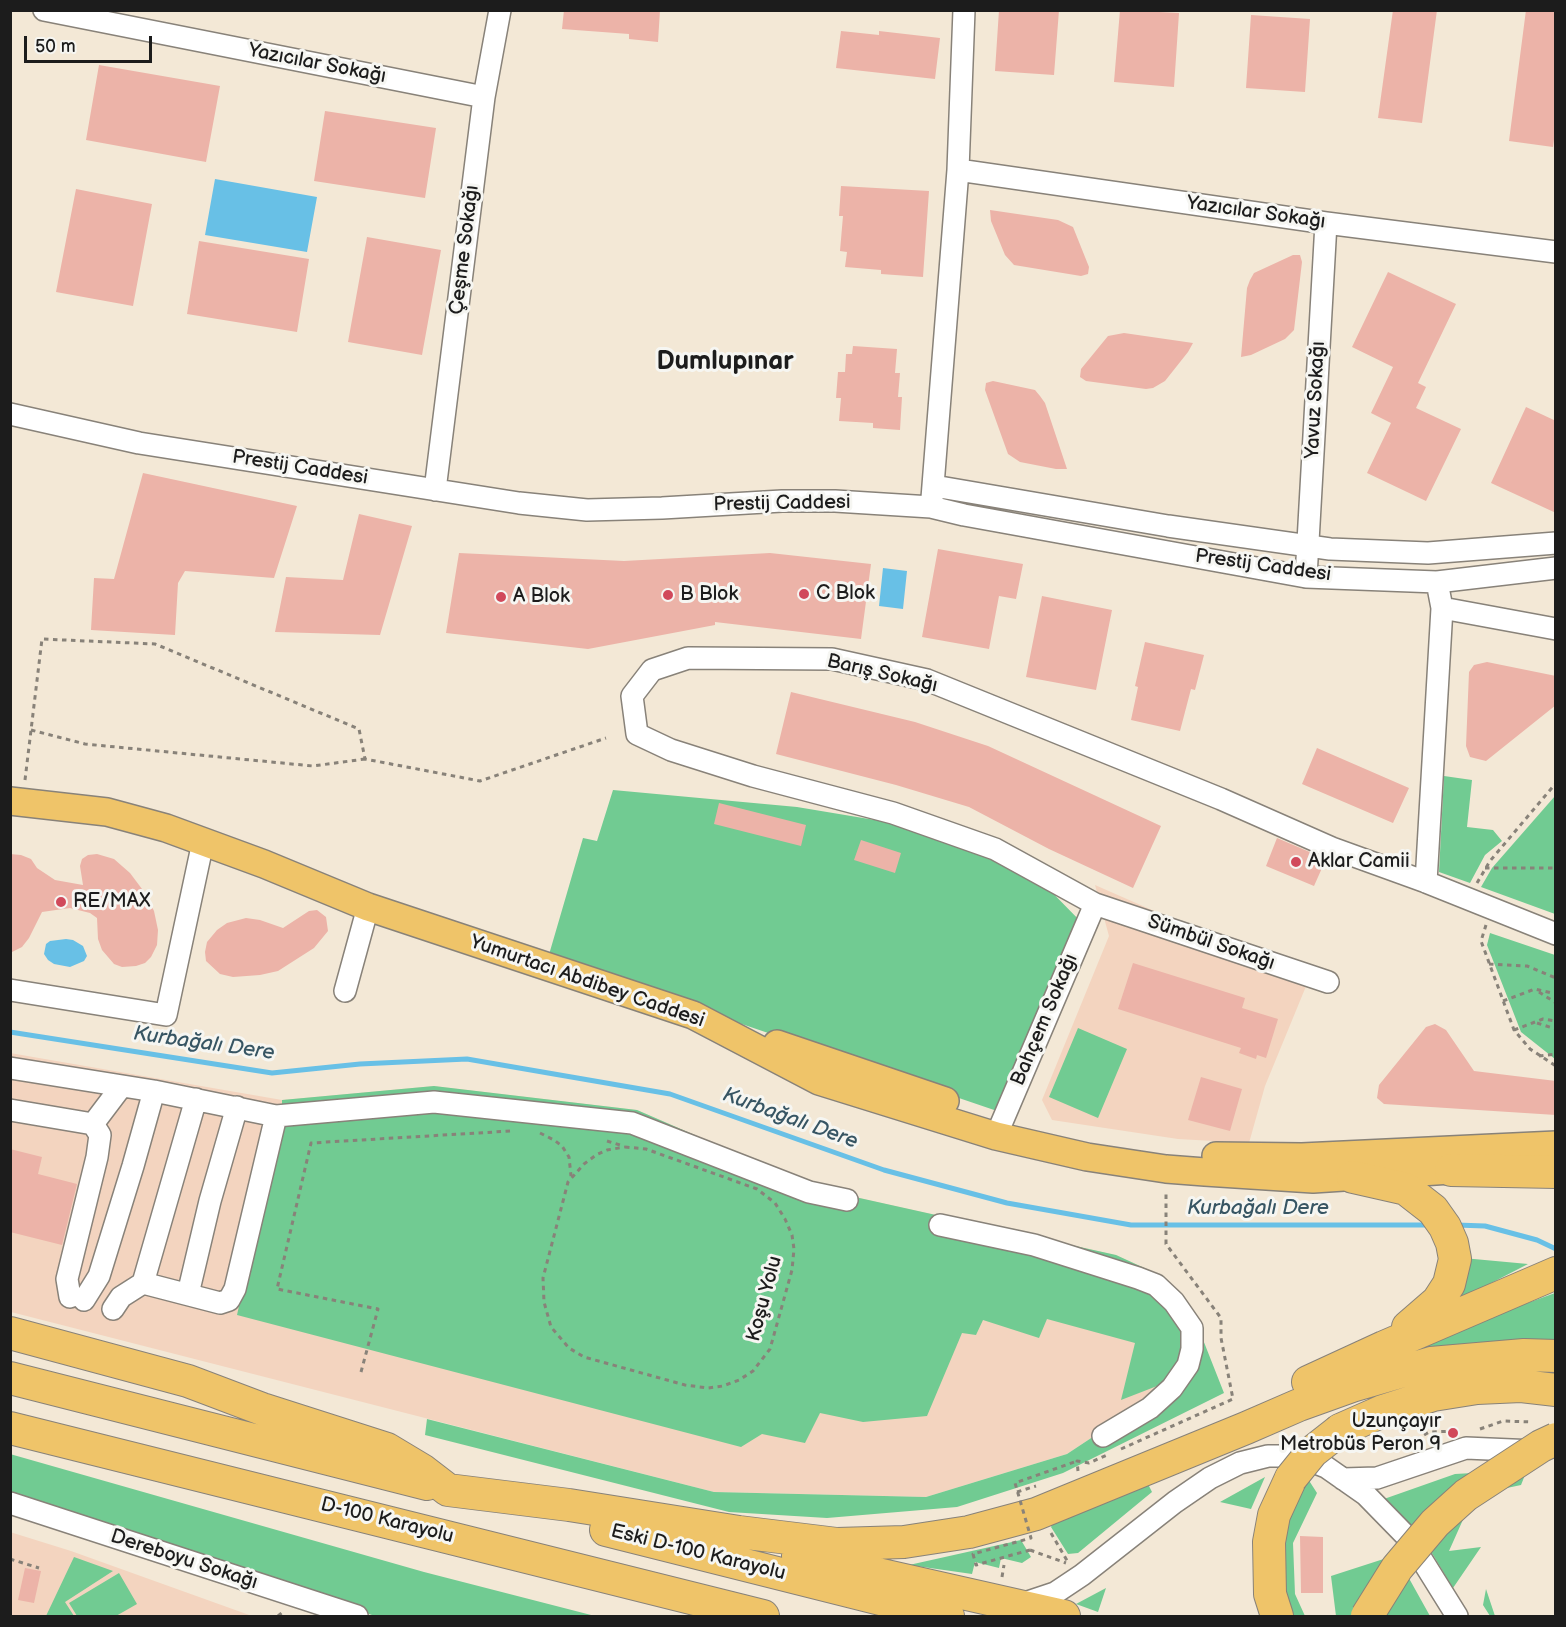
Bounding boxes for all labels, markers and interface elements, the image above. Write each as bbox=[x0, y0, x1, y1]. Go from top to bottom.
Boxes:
scale bar bbox=[27, 24, 154, 62]
text: 50 m bbox=[35, 36, 76, 57]
street label: Yazıcılar Sokağı bbox=[246, 39, 388, 89]
street label: Çeşme Sokağı bbox=[445, 184, 485, 316]
street label: Yazıcılar Sokağı bbox=[1185, 191, 1327, 235]
street label: Yavuz Sokağı bbox=[1301, 341, 1331, 459]
district label: Dumlupınar bbox=[656, 346, 794, 378]
street label: Prestij Caddesi bbox=[230, 445, 370, 491]
street label: Prestij Caddesi bbox=[713, 491, 851, 517]
street label: Prestij Caddesi bbox=[1193, 545, 1333, 587]
place label: C Blok bbox=[816, 582, 875, 606]
place label: B Blok bbox=[680, 583, 738, 607]
place label: A Blok bbox=[513, 585, 570, 609]
marker: C Blok bbox=[797, 587, 811, 601]
marker: B Blok bbox=[661, 588, 675, 602]
marker: A Blok bbox=[494, 590, 508, 604]
street label: Barış Sokağı bbox=[824, 650, 940, 698]
place label: Aklar Camii bbox=[1308, 850, 1410, 874]
marker: Aklar Camii bbox=[1289, 855, 1303, 869]
place label: RE/MAX bbox=[73, 890, 150, 914]
marker: RE/MAX bbox=[54, 895, 68, 909]
street label: Sümbül Sokağı bbox=[1144, 910, 1278, 976]
street label: Yumurtacı Abdibey Caddesi bbox=[467, 931, 707, 1033]
street label: Bahçem Sokağı bbox=[1006, 950, 1084, 1090]
water label: Kurbağalı Dere bbox=[132, 1022, 276, 1066]
water label: Kurbağalı Dere bbox=[719, 1083, 861, 1155]
water label: Kurbağalı Dere bbox=[1187, 1196, 1329, 1222]
street label: Koşu Yolu bbox=[742, 1254, 788, 1344]
place label: Uzunçayır Metrobüs Peron 9 bbox=[1280, 1410, 1441, 1457]
marker: Uzunçayır Metrobüs Peron 9 bbox=[1446, 1426, 1460, 1440]
street label: D-100 Karayolu bbox=[318, 1493, 456, 1549]
street label: Eski D-100 Karayolu bbox=[608, 1520, 788, 1586]
street label: Dereboyu Sokağı bbox=[107, 1525, 261, 1595]

